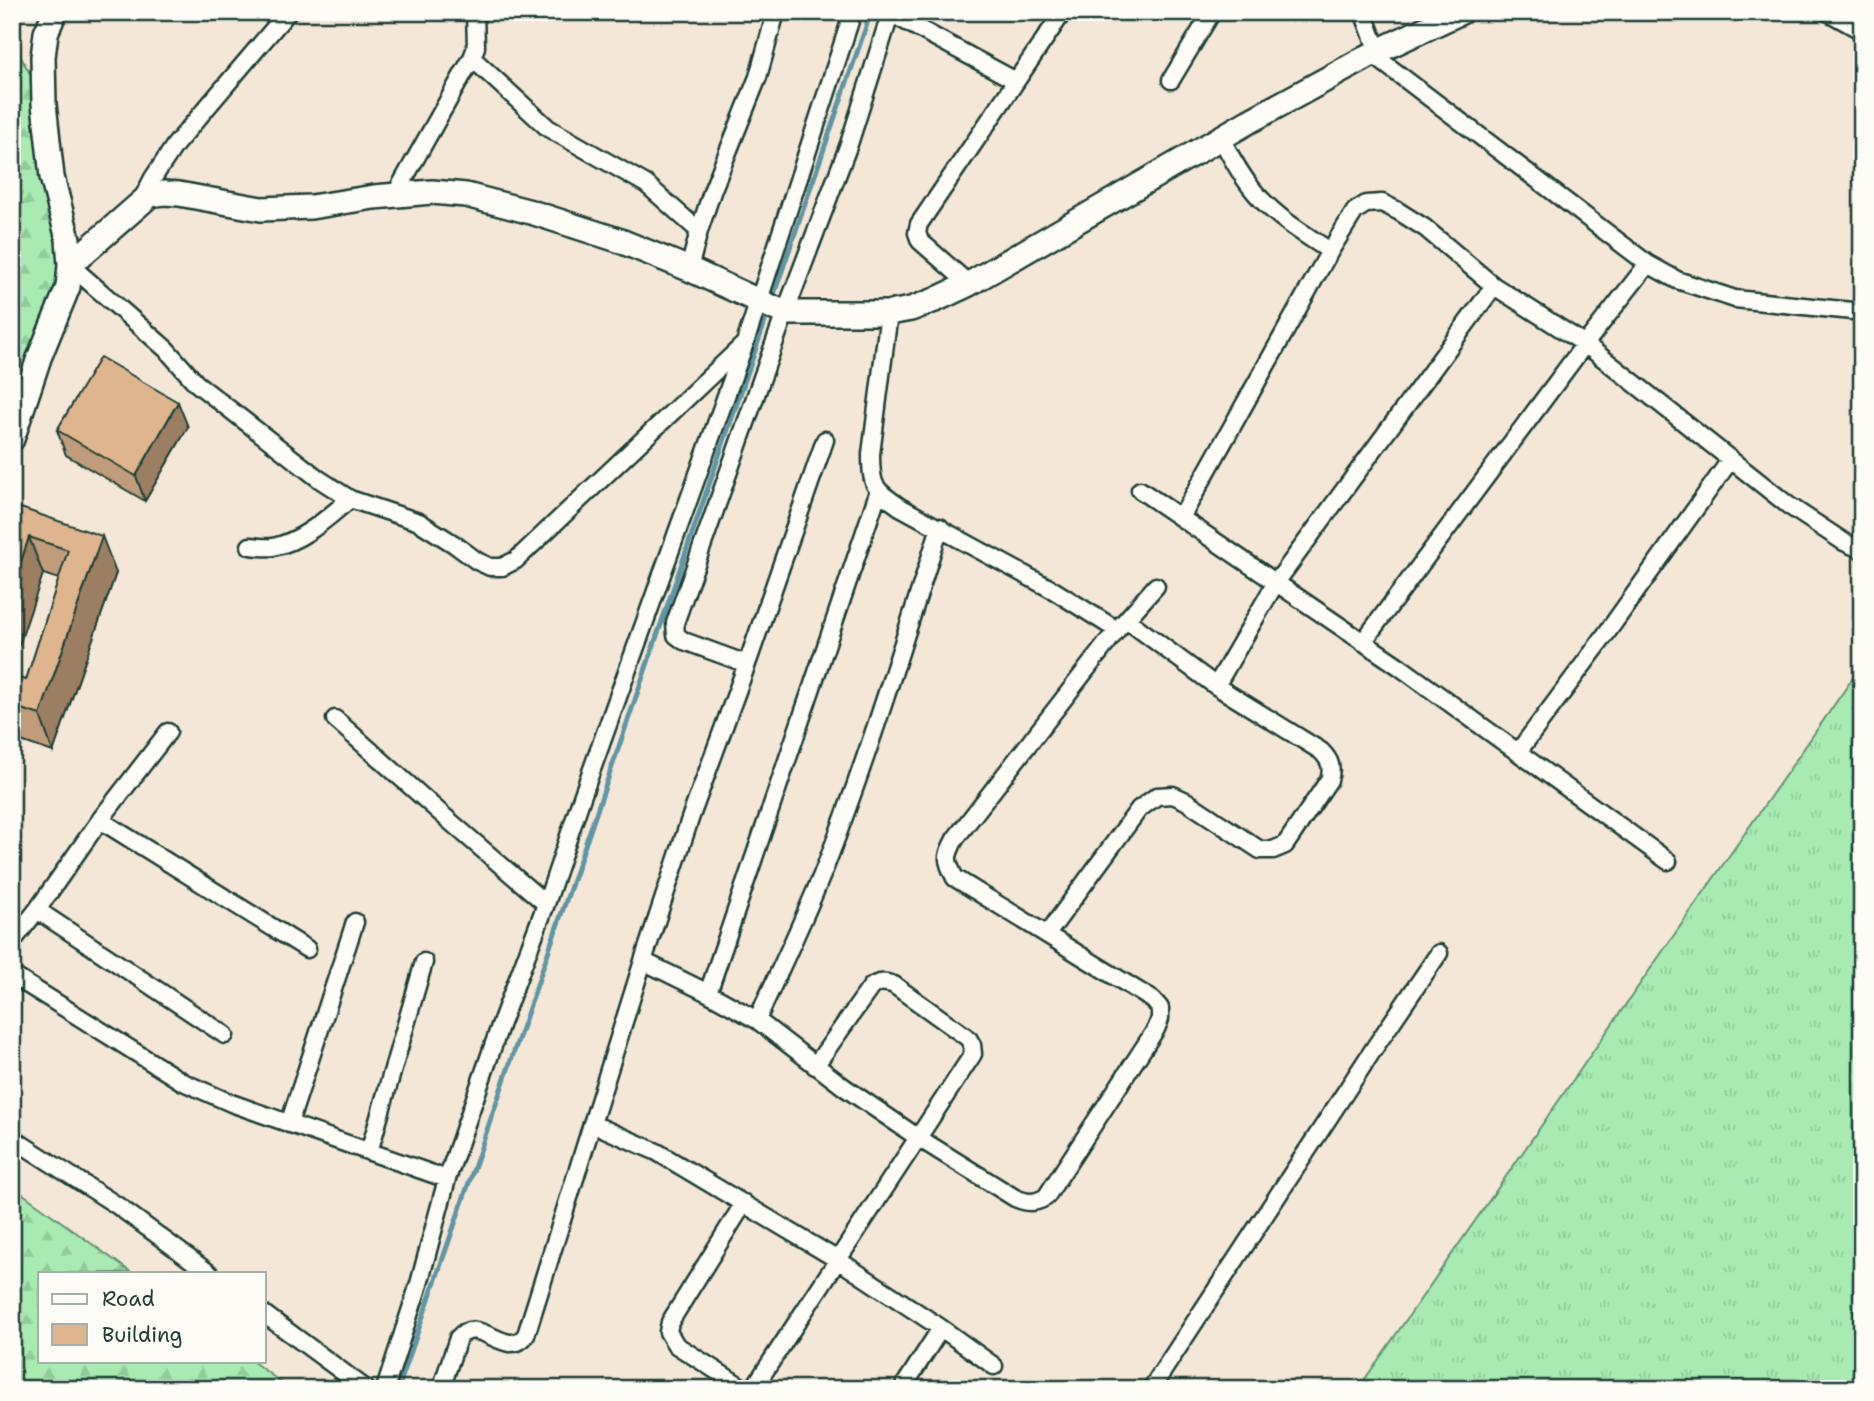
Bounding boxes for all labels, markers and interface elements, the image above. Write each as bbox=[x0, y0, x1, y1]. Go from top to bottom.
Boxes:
legend bbox=[38, 1272, 266, 1362]
text: Road bbox=[102, 1285, 155, 1313]
text: Building bbox=[102, 1321, 182, 1349]

